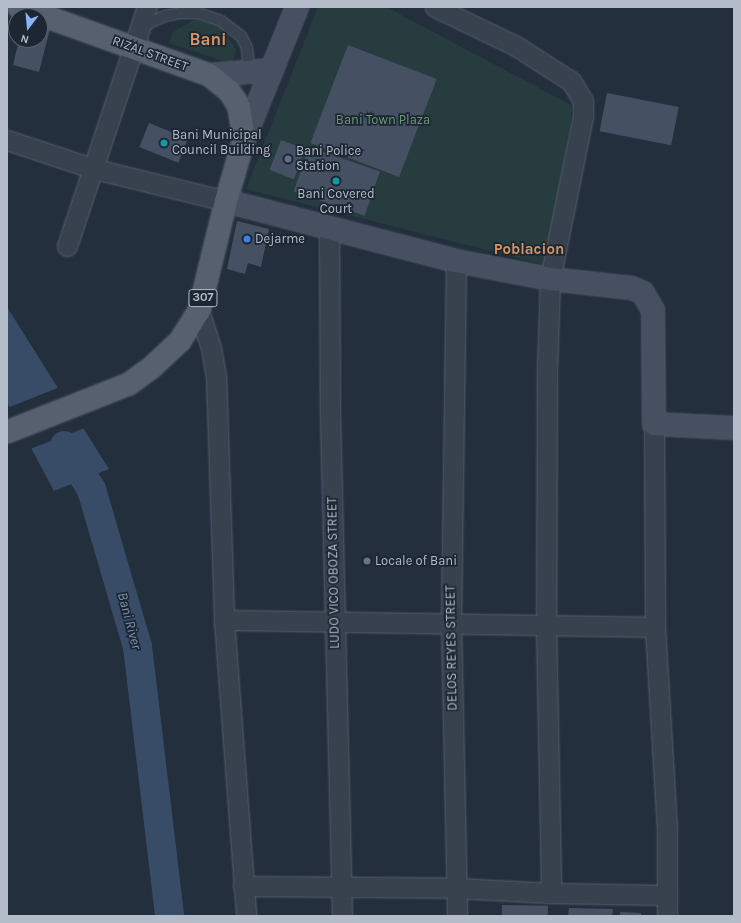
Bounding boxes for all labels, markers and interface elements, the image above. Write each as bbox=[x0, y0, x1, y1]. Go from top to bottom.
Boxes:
north arrow bbox=[8, 8, 48, 48]
district label: Bani bbox=[189, 30, 227, 50]
text: N bbox=[19, 32, 30, 46]
street label: RIZAL STREET bbox=[110, 33, 190, 75]
park label: Bani Town Plaza bbox=[336, 112, 430, 128]
place label: Bani Municipal Council Building bbox=[172, 128, 270, 159]
marker: Bani Municipal Council Building bbox=[159, 138, 169, 148]
place label: Bani Police Station bbox=[296, 144, 361, 175]
marker: Bani Police Station bbox=[283, 154, 293, 164]
marker: Bani Covered Court bbox=[331, 176, 341, 186]
place label: Bani Covered Court bbox=[297, 187, 375, 218]
place label: Dejarme bbox=[255, 231, 305, 247]
marker: Dejarme bbox=[242, 234, 252, 244]
district label: Poblacion bbox=[494, 241, 564, 259]
road number: 307 bbox=[188, 288, 218, 308]
street label: LUDO VICO OBOZA STREET bbox=[325, 497, 343, 649]
place label: Locale of Bani bbox=[375, 553, 457, 569]
marker: Locale of Bani bbox=[362, 556, 372, 566]
street label: DELOS REYES STREET bbox=[443, 585, 461, 711]
water label: Bani River bbox=[113, 591, 145, 651]

